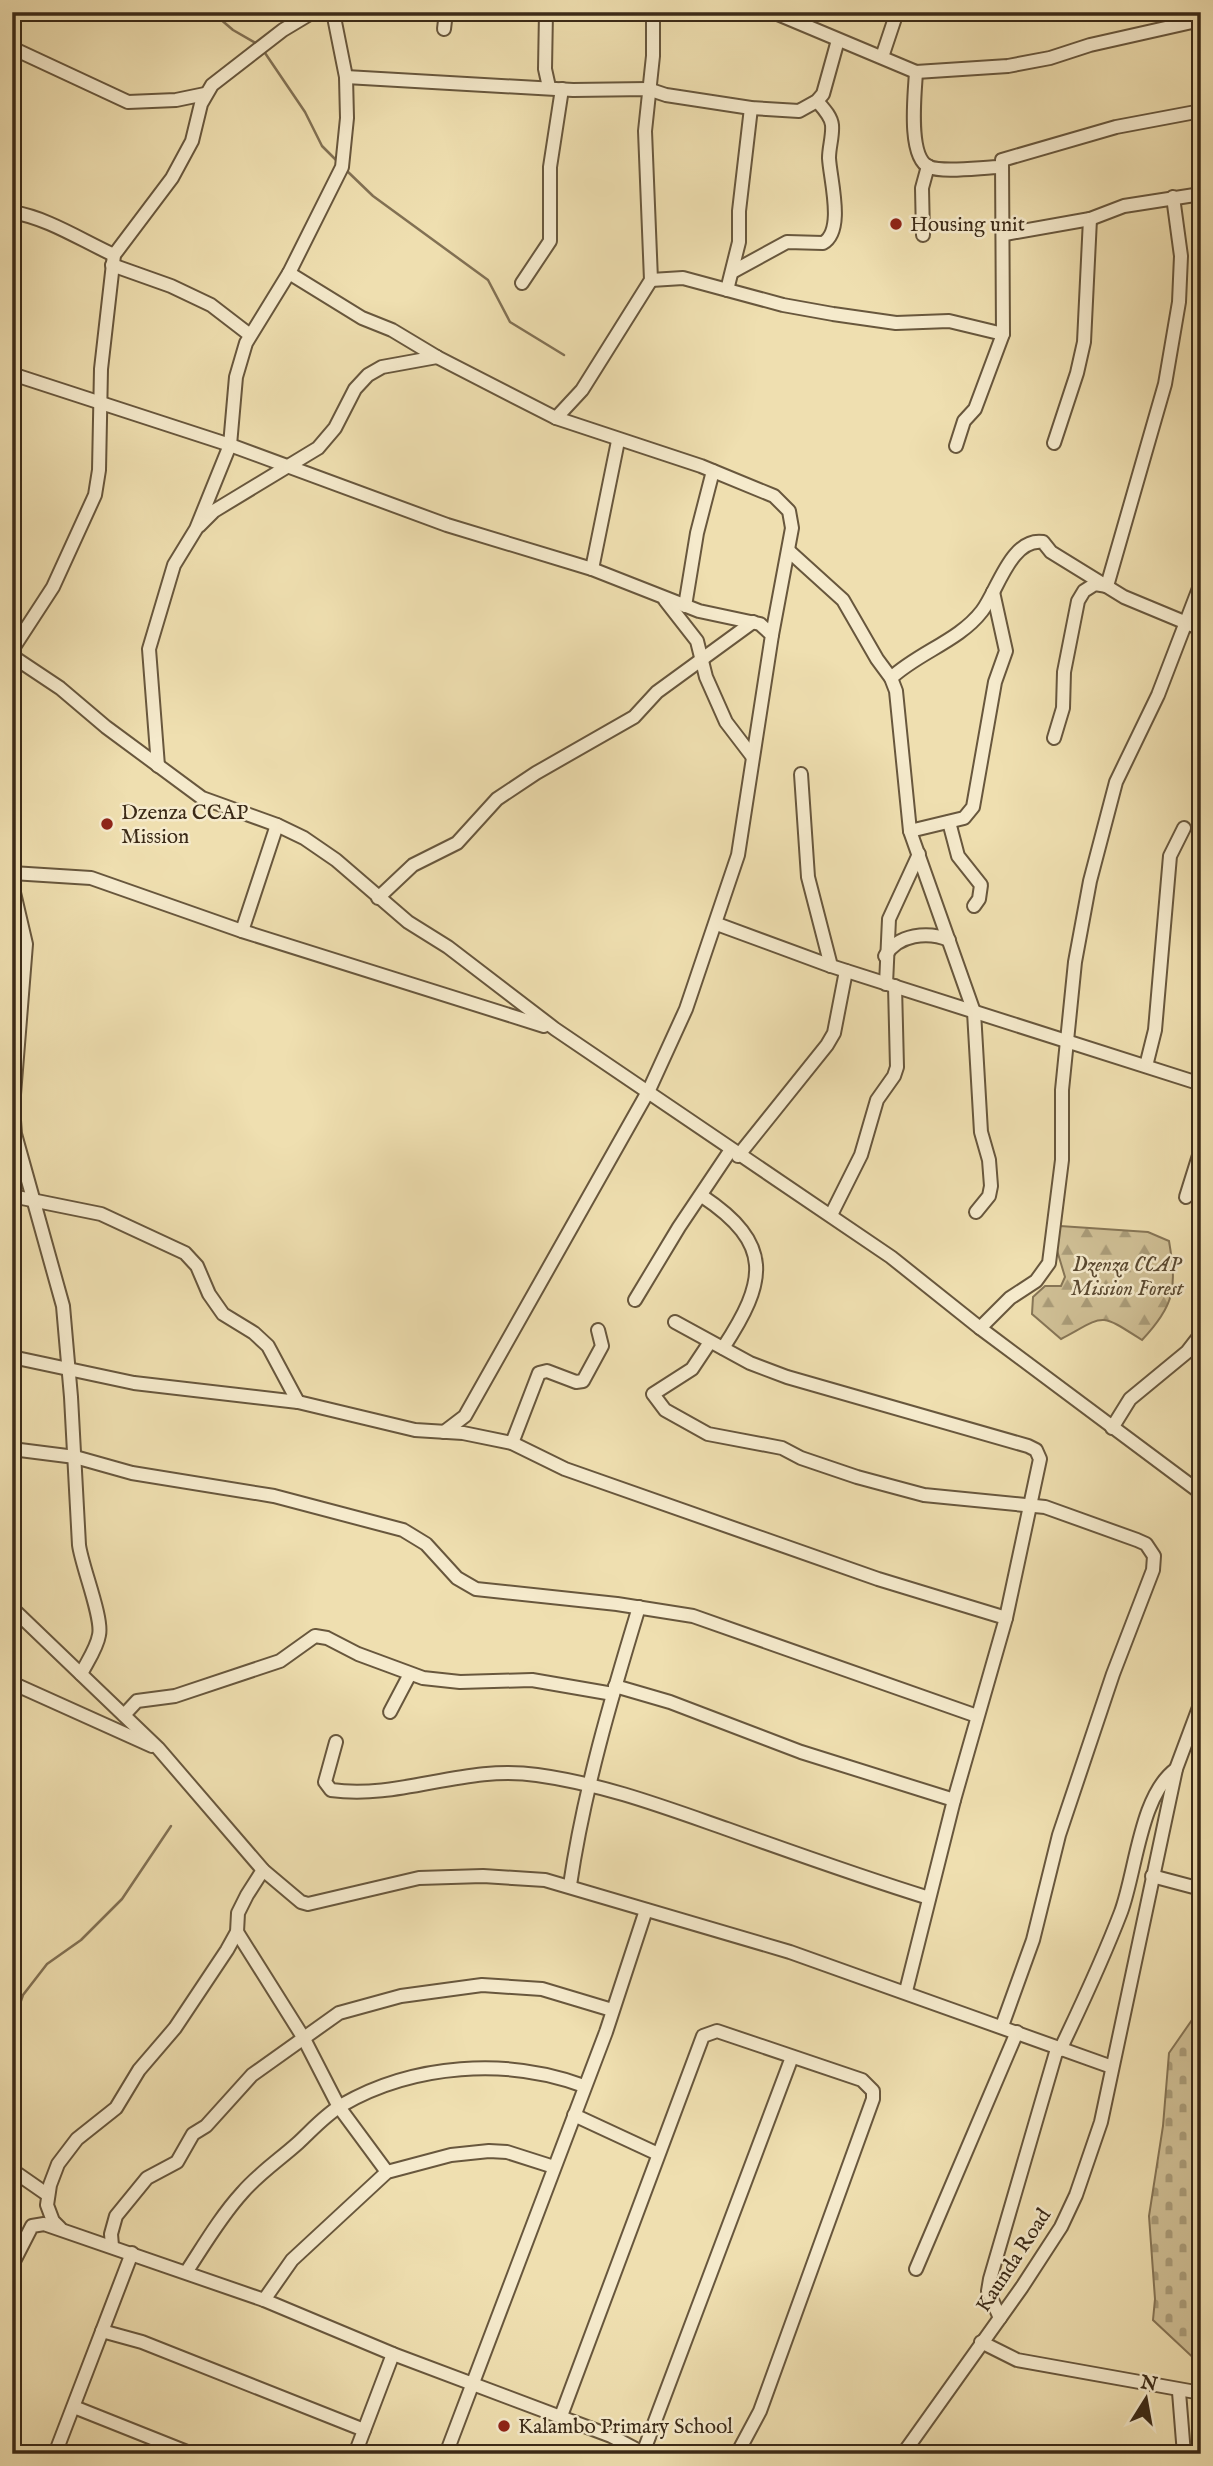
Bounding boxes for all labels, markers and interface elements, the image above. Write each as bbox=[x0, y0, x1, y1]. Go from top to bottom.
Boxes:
place label: Housing unit bbox=[910, 212, 1025, 239]
marker: Housing unit bbox=[888, 216, 904, 232]
place label: Dzenza CCAP Mission bbox=[121, 800, 248, 851]
marker: Dzenza CCAP Mission bbox=[99, 816, 115, 832]
park label: Dzenza CCAP Mission Forest bbox=[1071, 1252, 1185, 1303]
street label: Kaunda Road bbox=[971, 2203, 1058, 2318]
north arrow bbox=[1112, 2364, 1182, 2434]
text: N bbox=[1138, 2371, 1160, 2398]
place label: Kalambo Primary School bbox=[518, 2414, 733, 2441]
marker: Kalambo Primary School bbox=[496, 2418, 512, 2434]

